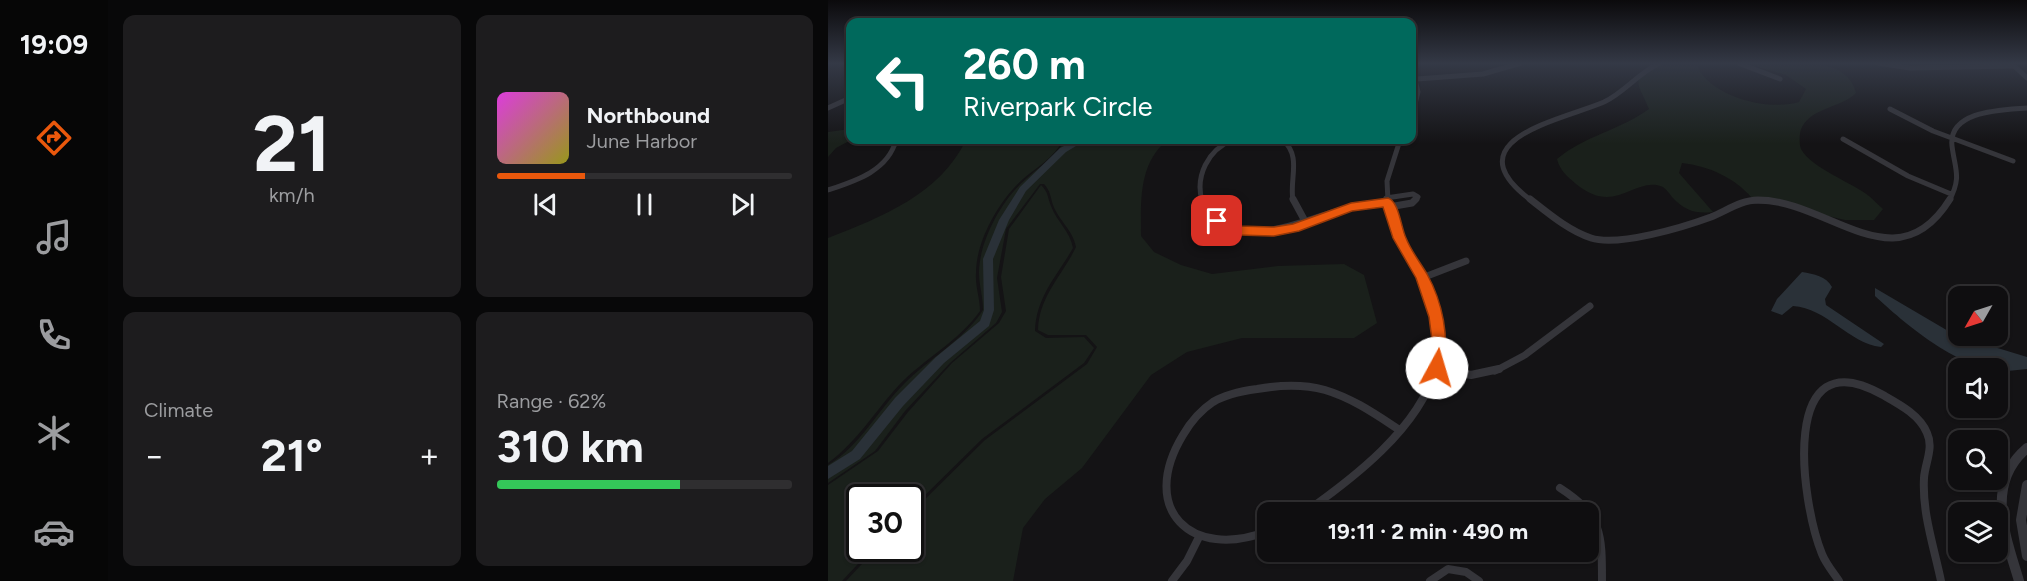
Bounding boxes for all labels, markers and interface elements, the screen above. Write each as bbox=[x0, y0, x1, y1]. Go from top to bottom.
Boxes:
text: 19:09 bbox=[20, 28, 88, 61]
text: 260 m bbox=[963, 39, 1086, 90]
icon: left bbox=[864, 42, 942, 120]
text: Riverpark Circle bbox=[963, 90, 1153, 123]
text: 21 bbox=[253, 97, 331, 191]
text: Northbound bbox=[587, 102, 710, 129]
icon: directions bbox=[33, 117, 75, 159]
text: June Harbor bbox=[587, 129, 697, 153]
text: km/h bbox=[269, 183, 315, 207]
icon: previous bbox=[529, 188, 562, 221]
icon: pause bbox=[628, 188, 661, 221]
icon: next bbox=[726, 188, 759, 221]
pin bbox=[1191, 195, 1242, 246]
icon: arrive bbox=[1200, 204, 1233, 237]
icon: music bbox=[33, 216, 75, 258]
north arrow bbox=[1948, 286, 2008, 346]
map controls bbox=[1948, 286, 2008, 562]
icon: phone bbox=[33, 314, 75, 356]
position arrow bbox=[1405, 336, 1469, 400]
button: sound bbox=[1948, 358, 2008, 418]
text: Range · 62% bbox=[497, 389, 606, 413]
text: Climate bbox=[144, 398, 213, 422]
icon: climate bbox=[33, 412, 75, 454]
text: 310 km bbox=[497, 419, 644, 473]
text: 21° bbox=[261, 428, 323, 482]
button: search bbox=[1948, 430, 2008, 490]
text: − bbox=[144, 436, 165, 475]
text: + bbox=[419, 436, 440, 475]
speed limit sign: 30 bbox=[846, 484, 924, 562]
button: layers bbox=[1948, 502, 2008, 562]
icon: car bbox=[33, 511, 75, 553]
text: 19:11 · 2 min · 490 m bbox=[1328, 518, 1528, 545]

